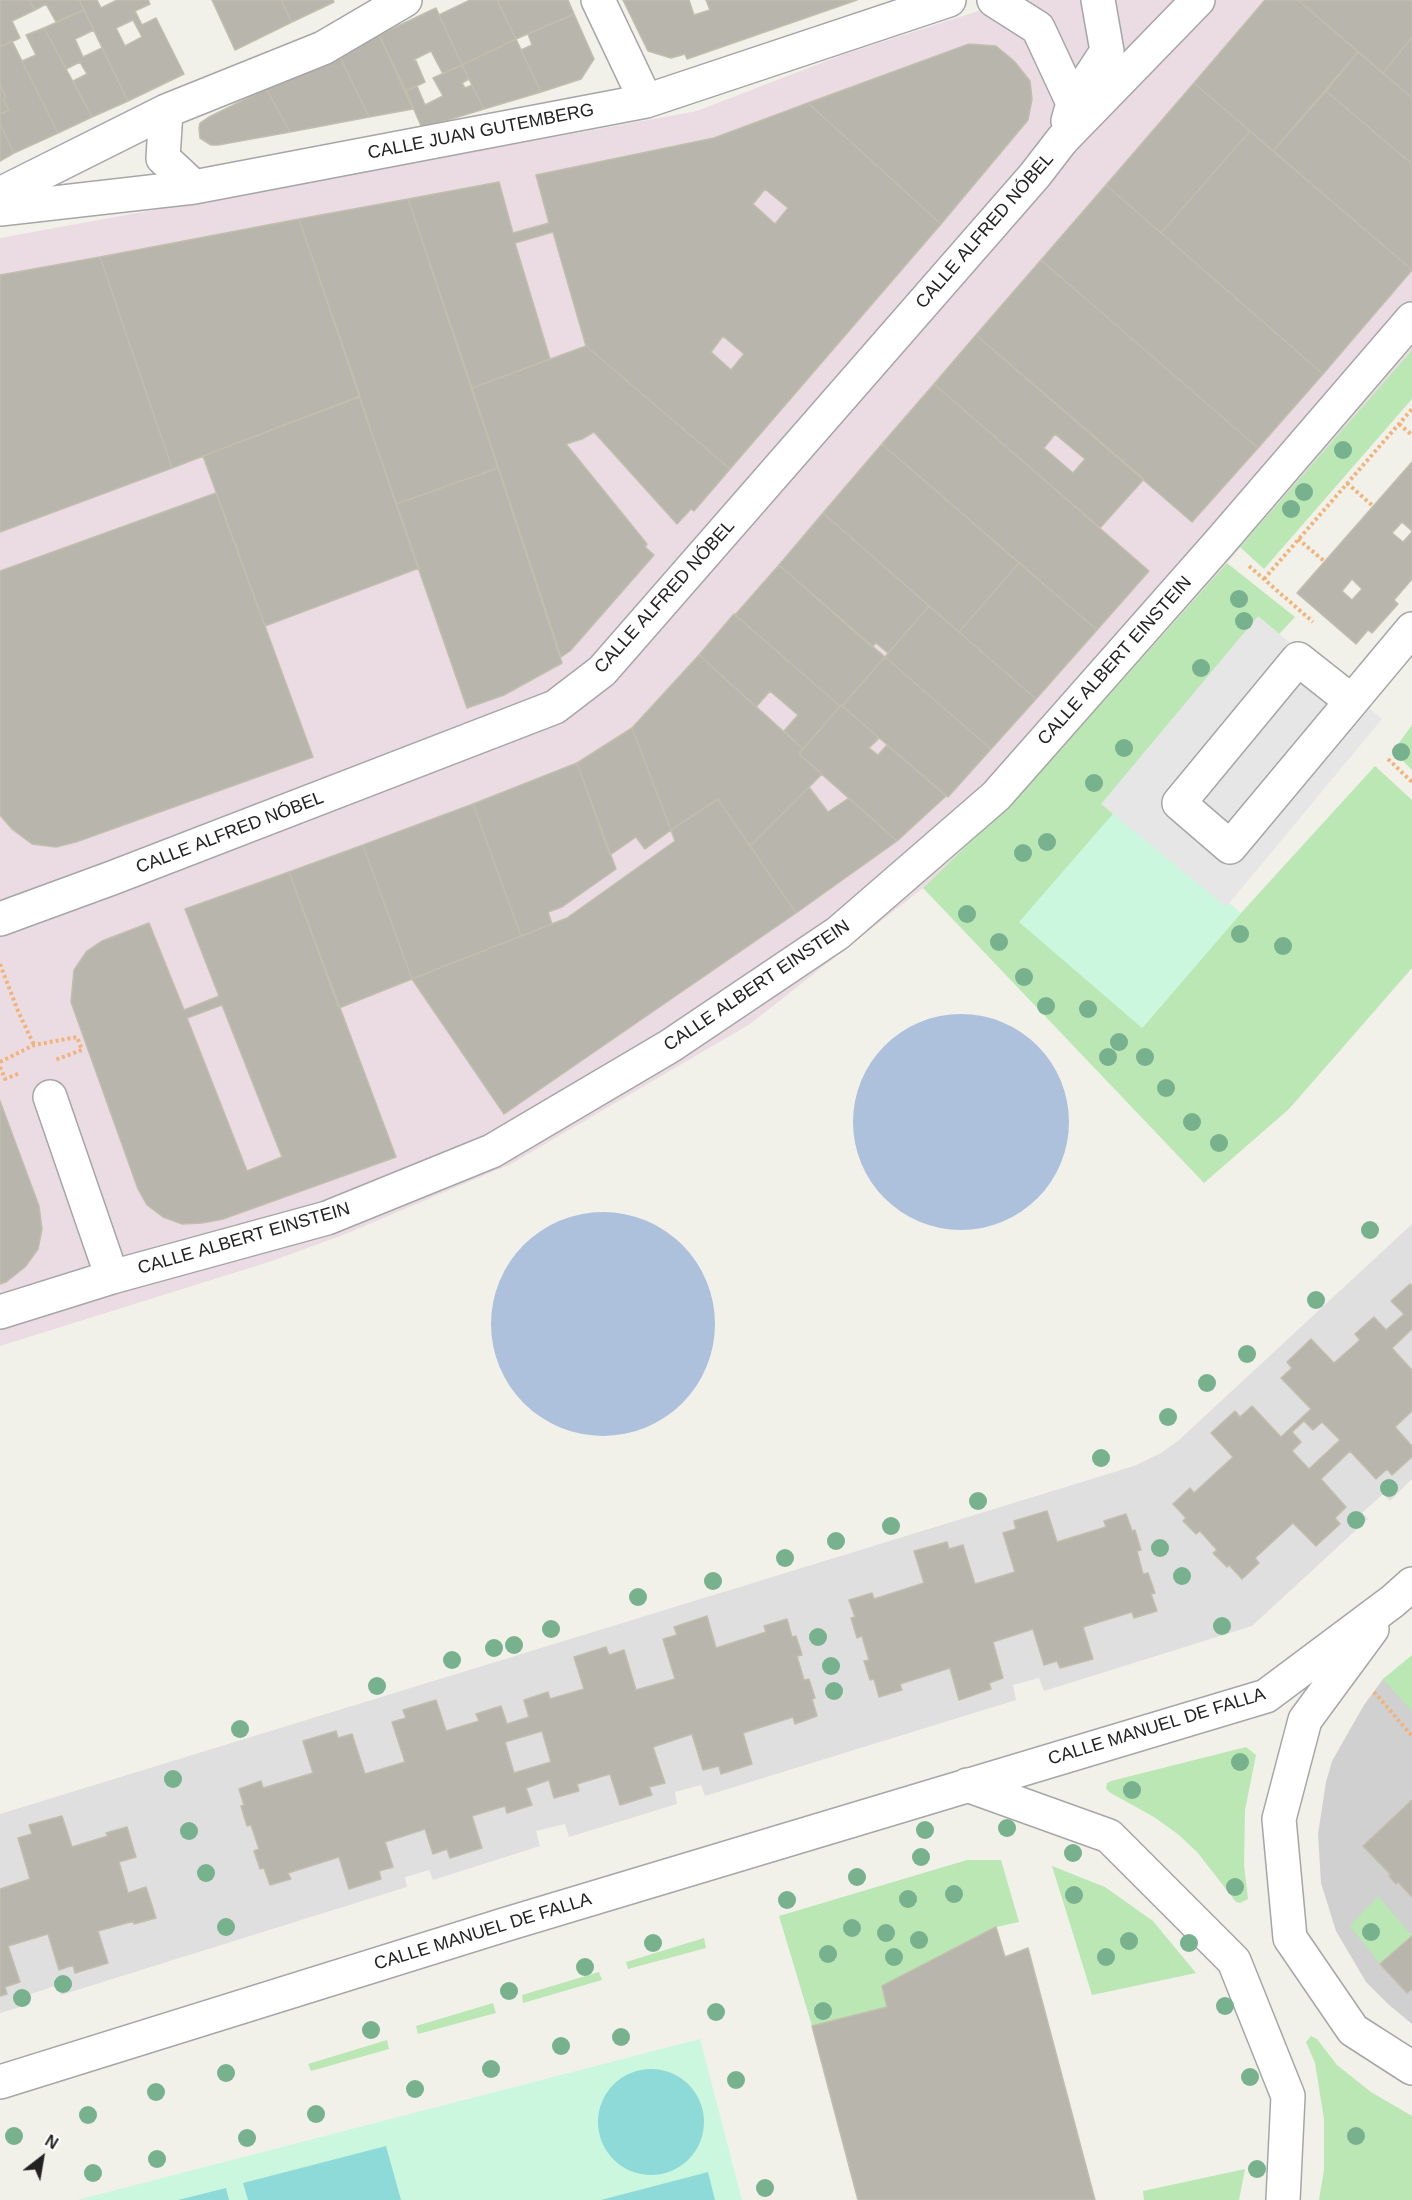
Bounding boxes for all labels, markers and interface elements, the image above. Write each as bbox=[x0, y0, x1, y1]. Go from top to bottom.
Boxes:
street label: CALLE JUAN GUTEMBERG bbox=[366, 99, 596, 165]
street label: CALLE ALFRED NÓBEL bbox=[912, 149, 1058, 313]
street label: CALLE ALFRED NÓBEL bbox=[590, 516, 740, 678]
street label: CALLE ALBERT EINSTEIN bbox=[1033, 572, 1197, 750]
street label: CALLE ALFRED NÓBEL bbox=[133, 787, 327, 879]
street label: CALLE ALBERT EINSTEIN bbox=[660, 916, 854, 1056]
street label: CALLE ALBERT EINSTEIN bbox=[135, 1198, 353, 1280]
street label: CALLE MANUEL DE FALLA bbox=[1046, 1684, 1268, 1770]
street label: CALLE MANUEL DE FALLA bbox=[372, 1889, 594, 1975]
north arrow bbox=[12, 2128, 72, 2188]
text: N bbox=[42, 2132, 61, 2152]

